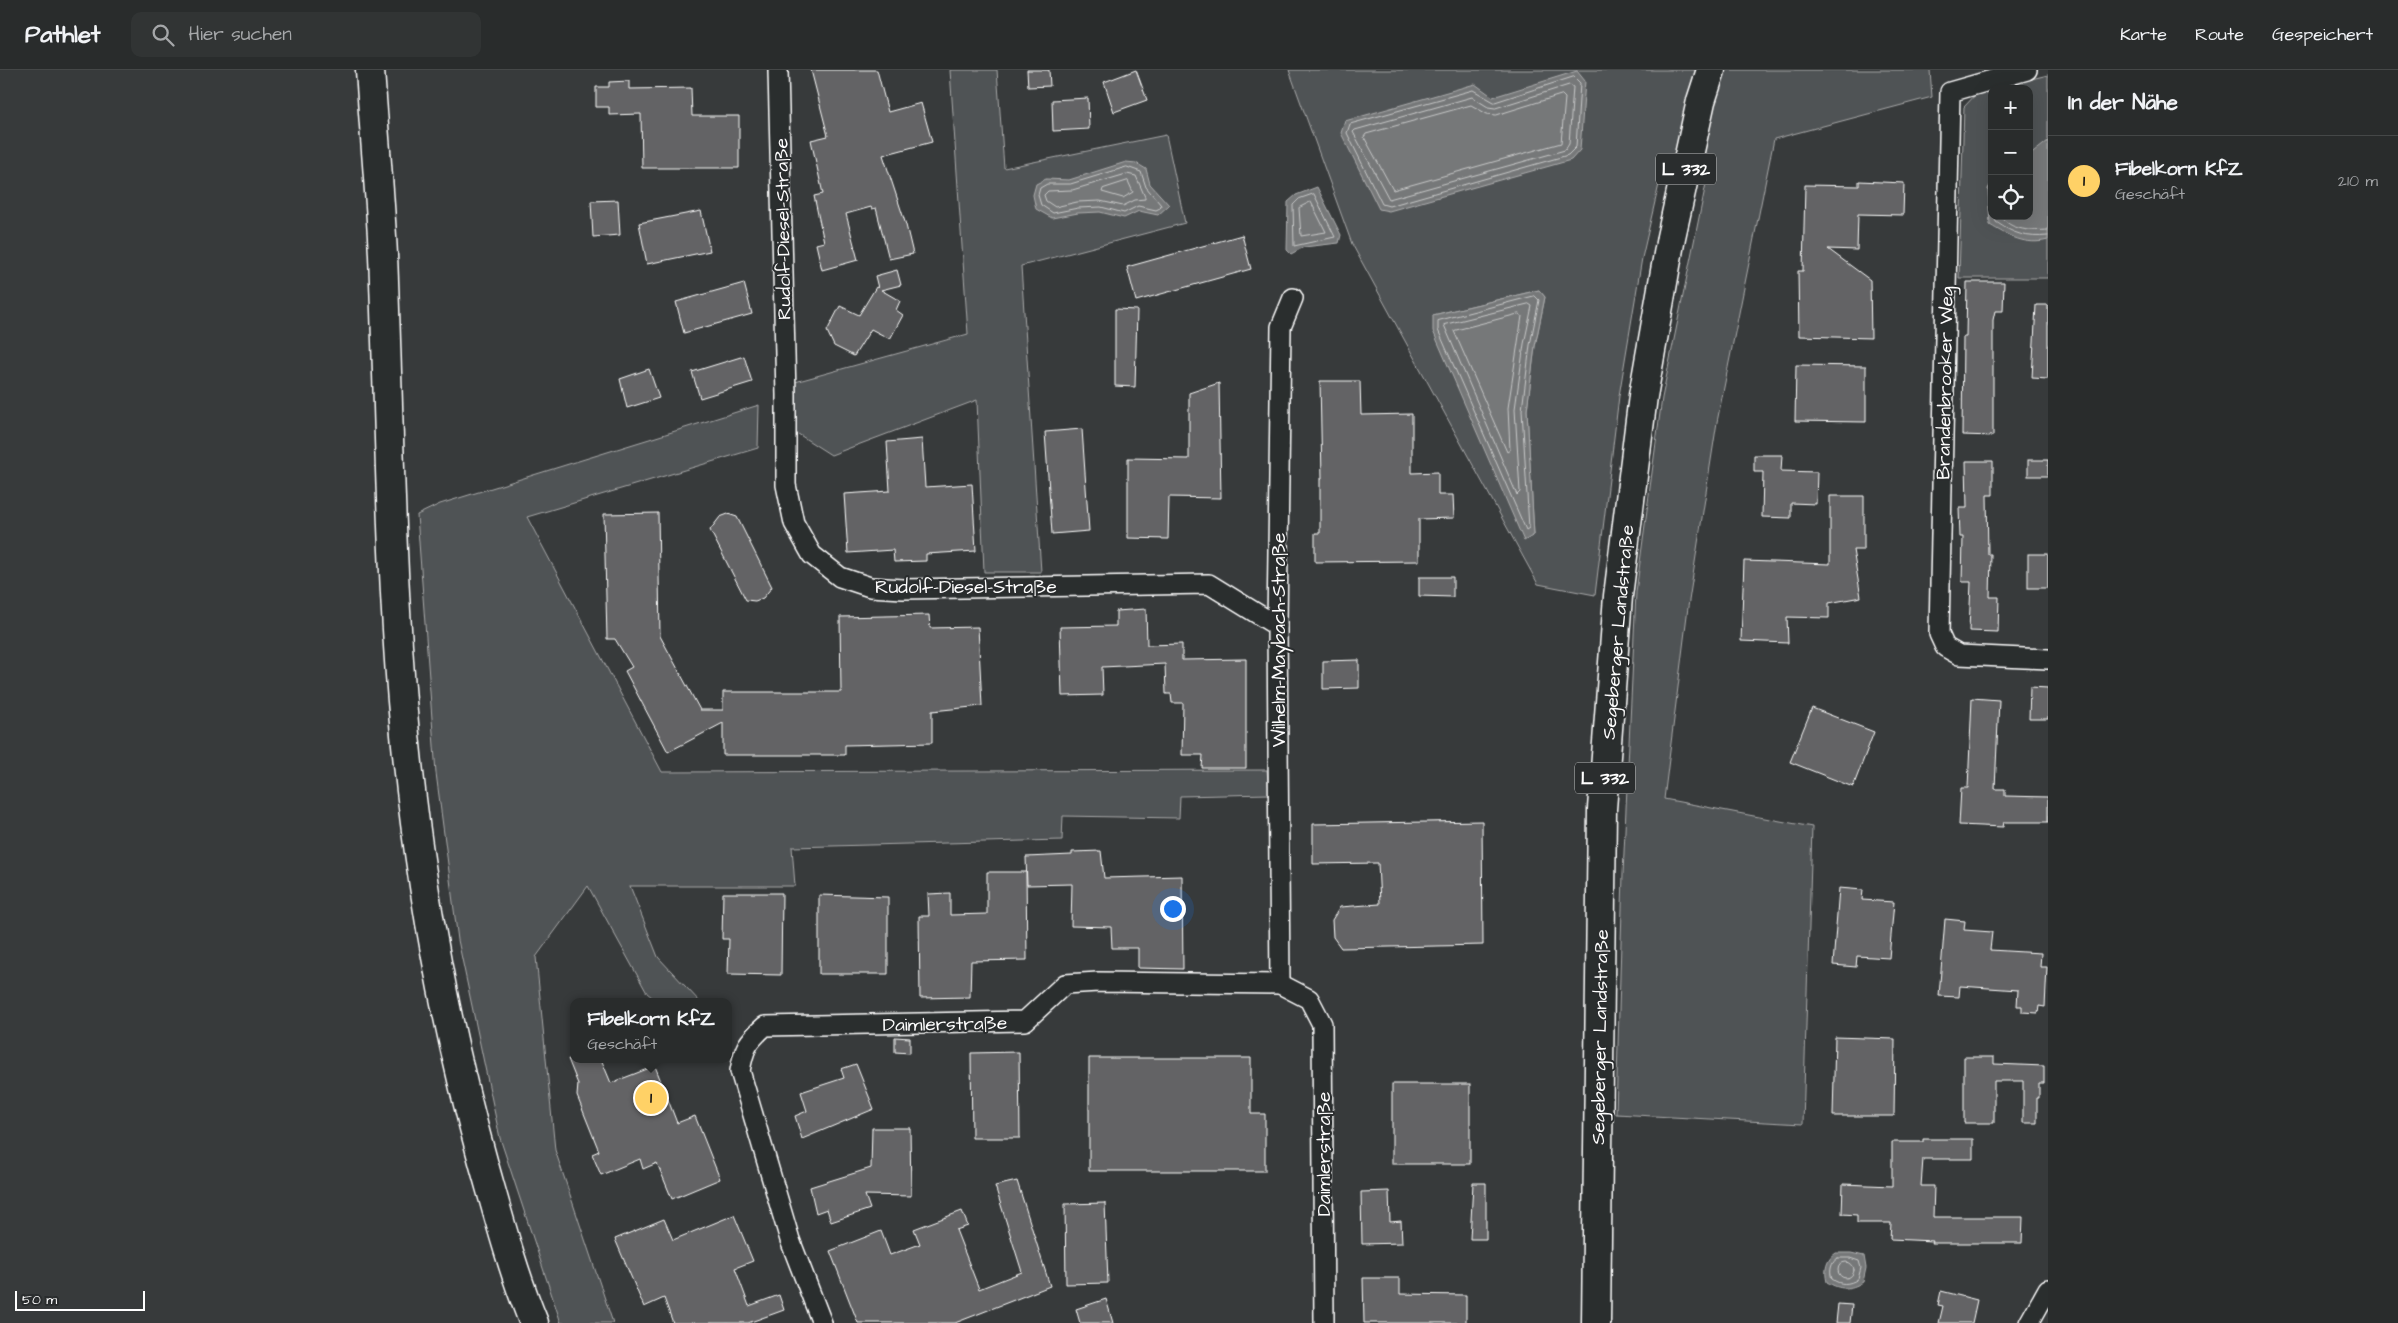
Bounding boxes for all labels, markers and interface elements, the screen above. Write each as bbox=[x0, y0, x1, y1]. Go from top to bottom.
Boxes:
search box bbox=[131, 12, 481, 57]
text: Pathlet bbox=[25, 18, 101, 52]
icon: search bbox=[149, 21, 177, 49]
text: Hier suchen bbox=[189, 21, 292, 48]
text: Karte bbox=[2120, 22, 2167, 47]
text: Route bbox=[2195, 22, 2244, 47]
text: Gespeichert bbox=[2272, 22, 2373, 47]
map controls bbox=[1988, 85, 2033, 220]
button: + bbox=[1988, 85, 2033, 130]
text: In der Nähe bbox=[2068, 88, 2178, 117]
button: − bbox=[1988, 130, 2033, 175]
street label: Rudolf-Diesel-Straße bbox=[768, 138, 799, 320]
road number: L 332 bbox=[1656, 154, 1716, 185]
text: Fibelkorn KfZ bbox=[2115, 156, 2243, 183]
text: 1 bbox=[2083, 170, 2085, 192]
text: 210 m bbox=[2338, 170, 2378, 192]
button: locate bbox=[1988, 175, 2033, 220]
text: Geschäft bbox=[2115, 183, 2185, 205]
street label: Brandenbrooker Weg bbox=[1930, 286, 1962, 480]
street label: Segeberger Landstraße bbox=[1596, 524, 1642, 741]
street label: Wilhelm-Maybach-Straße bbox=[1266, 533, 1294, 747]
street label: Rudolf-Diesel-Straße bbox=[875, 574, 1057, 601]
road number: L 332 bbox=[1575, 762, 1635, 794]
your location bbox=[1160, 896, 1186, 922]
street label: Segeberger Landstraße bbox=[1585, 929, 1617, 1145]
popup bbox=[570, 998, 732, 1063]
text: Fibelkorn KfZ bbox=[587, 1006, 715, 1033]
street label: Daimlerstraße bbox=[883, 1010, 1008, 1039]
text: Geschäft bbox=[587, 1033, 657, 1055]
pin: 1 bbox=[635, 1079, 667, 1117]
street label: Daimlerstraße bbox=[1311, 1092, 1338, 1216]
scale bar bbox=[15, 1288, 145, 1311]
text: 50 m bbox=[22, 1290, 57, 1310]

